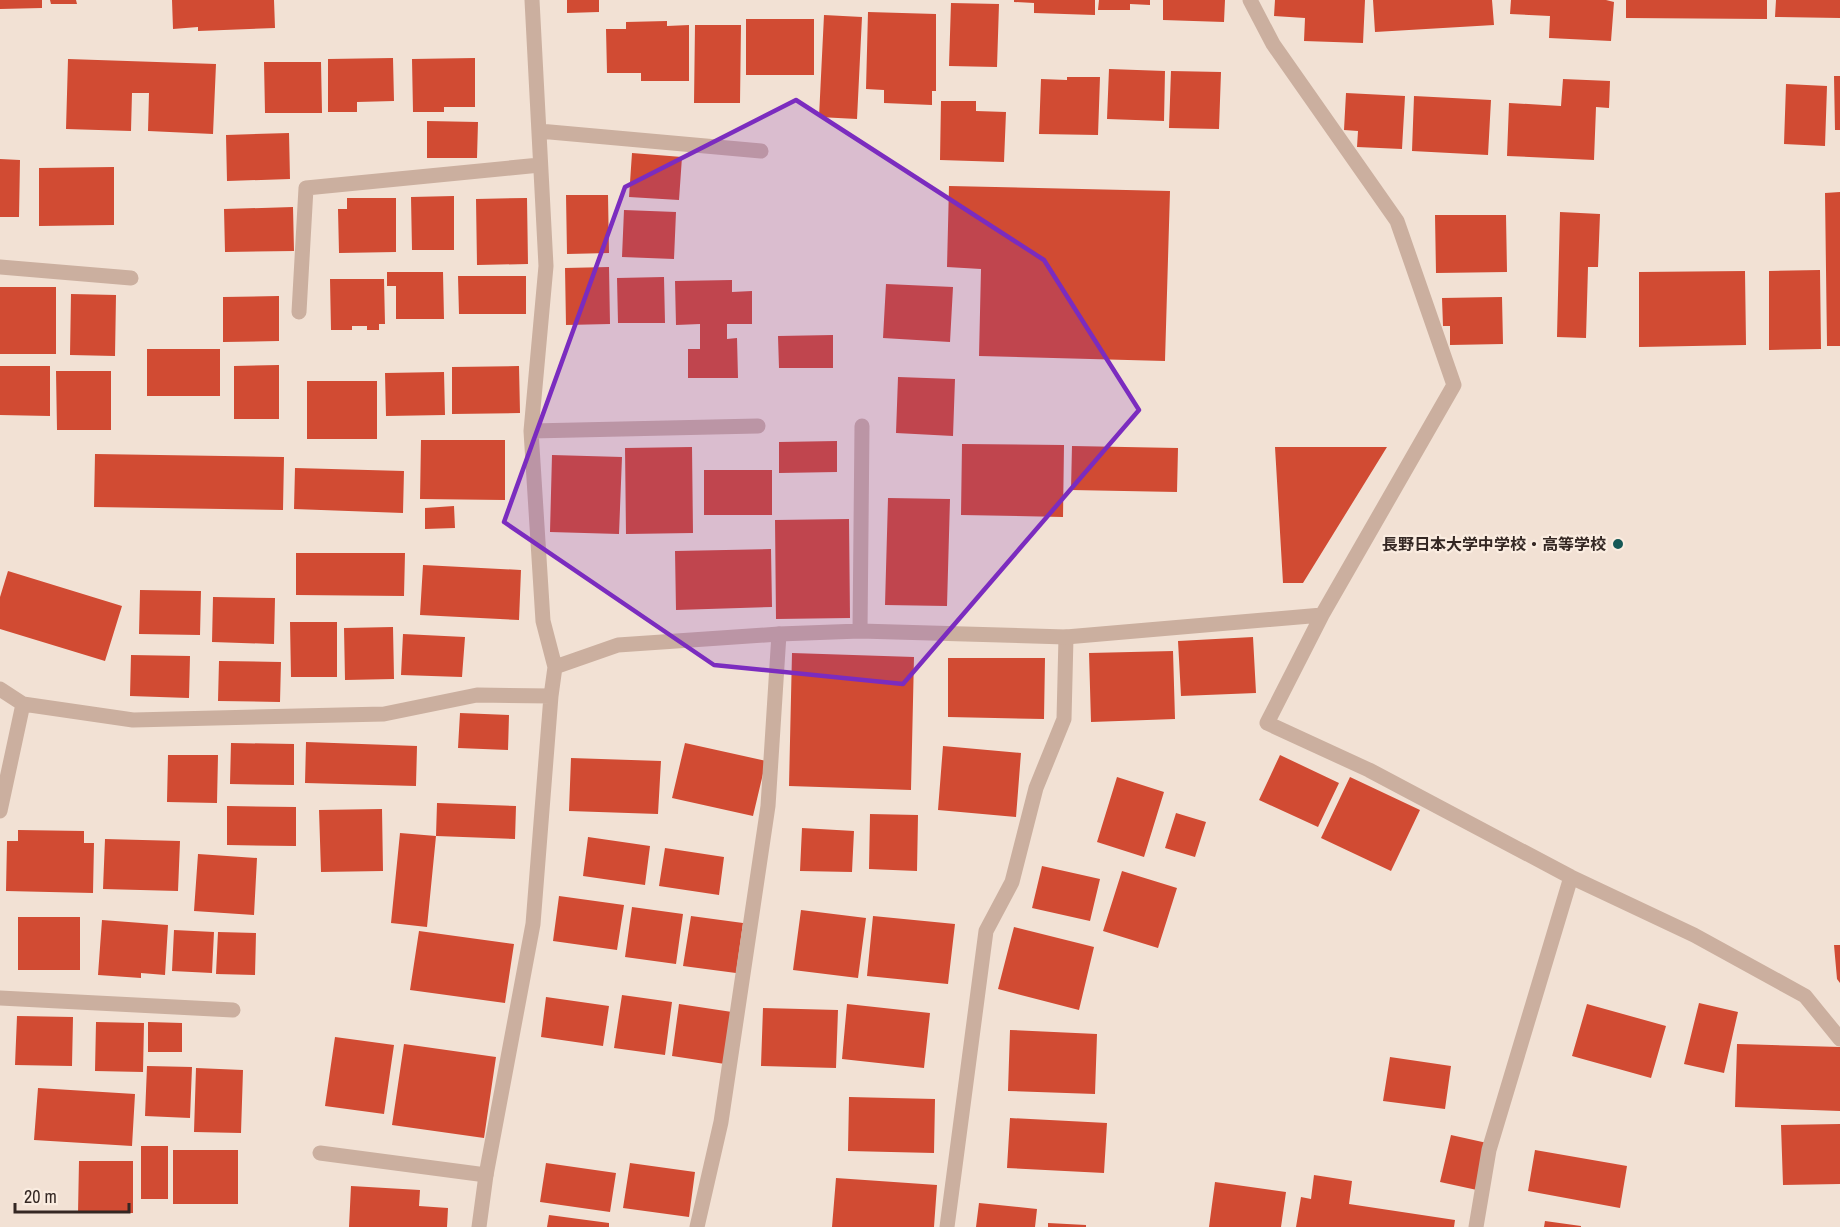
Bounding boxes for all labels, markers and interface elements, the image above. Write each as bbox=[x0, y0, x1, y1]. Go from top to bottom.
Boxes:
place label: 長野日本大学中学校・高等学校 bbox=[1382, 533, 1606, 555]
marker: 長野日本大学中学校・高等学校 bbox=[1611, 537, 1625, 551]
scale bar bbox=[15, 1176, 129, 1214]
text: 20 m bbox=[24, 1184, 57, 1209]

